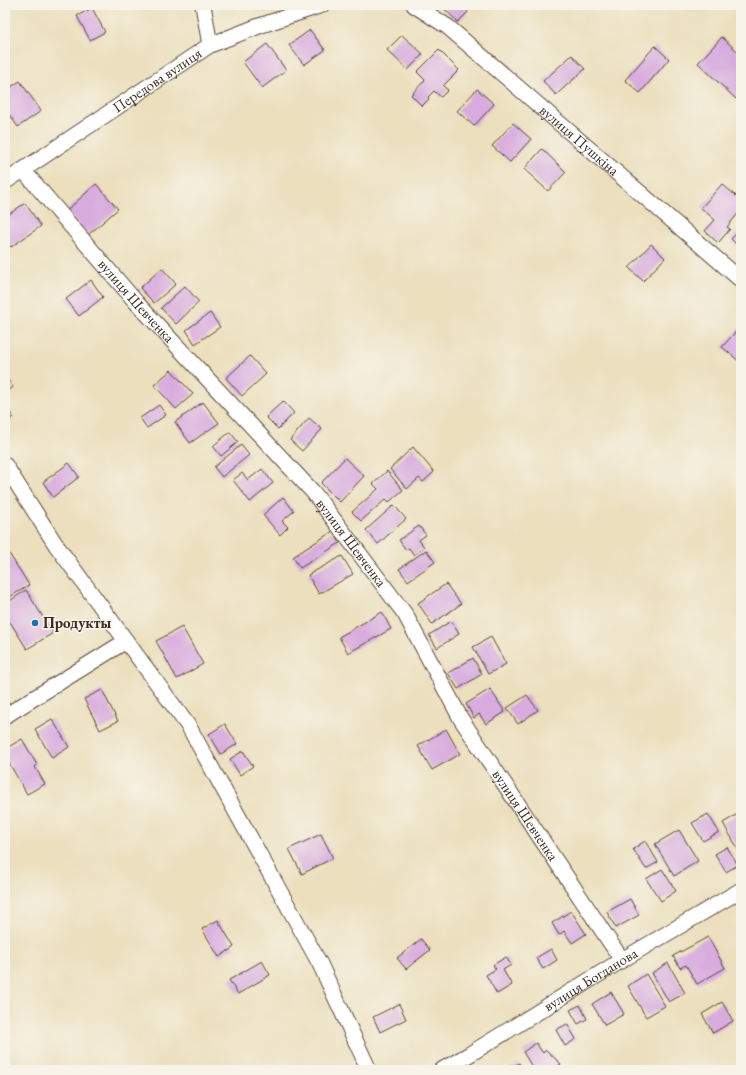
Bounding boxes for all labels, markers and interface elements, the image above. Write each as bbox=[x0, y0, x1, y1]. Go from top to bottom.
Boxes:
street label: Передова вулиця bbox=[109, 43, 205, 117]
street label: вулиця Пушкіна bbox=[536, 100, 623, 180]
street label: вулиця Шевченка bbox=[94, 255, 179, 346]
street label: вулиця Шевченка bbox=[312, 494, 391, 590]
place label: Продукты bbox=[43, 613, 111, 632]
marker: Продукты bbox=[30, 618, 40, 628]
street label: вулиця Шевченка bbox=[488, 766, 563, 864]
street label: вулиця Богданова bbox=[540, 943, 641, 1015]

